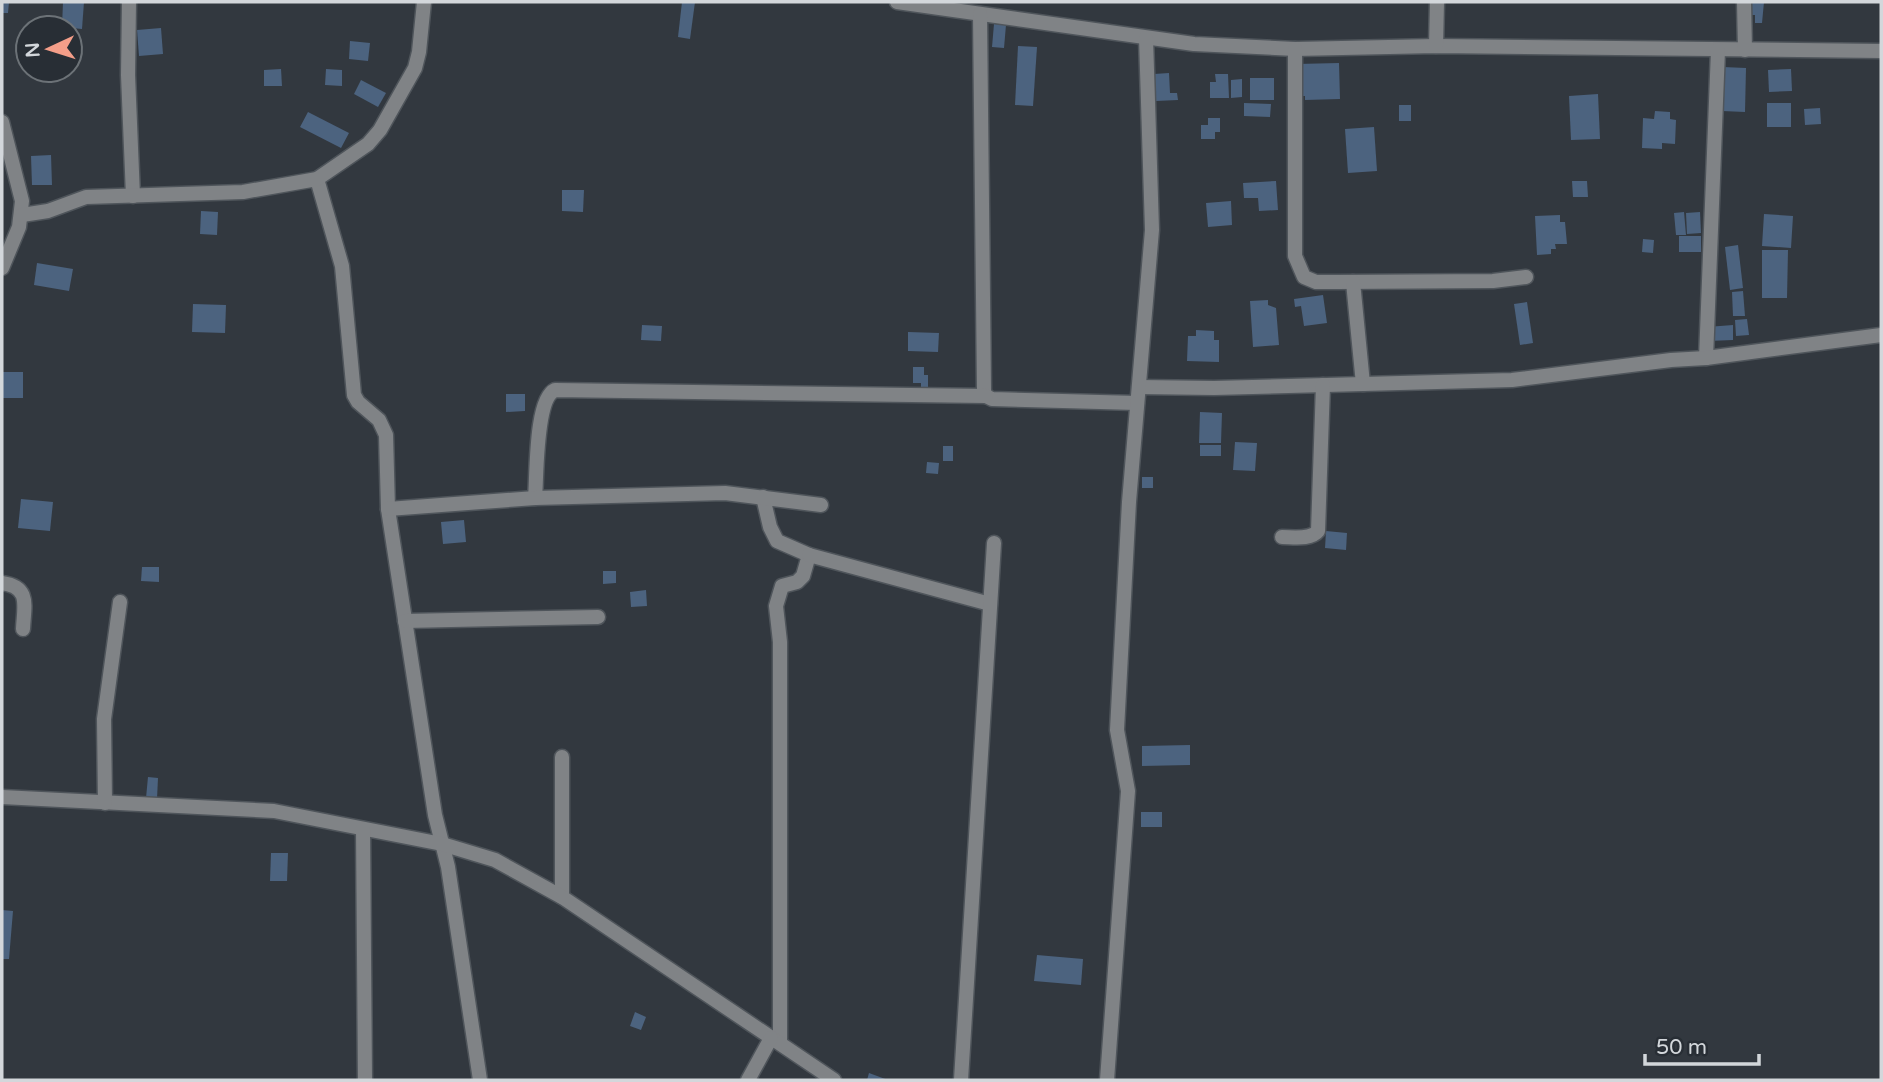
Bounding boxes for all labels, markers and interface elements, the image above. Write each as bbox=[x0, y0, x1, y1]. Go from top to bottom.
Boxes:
north arrow bbox=[14, 14, 84, 84]
text: N bbox=[22, 42, 45, 58]
scale bar bbox=[1645, 1023, 1759, 1066]
text: 50 m bbox=[1656, 1035, 1707, 1060]

